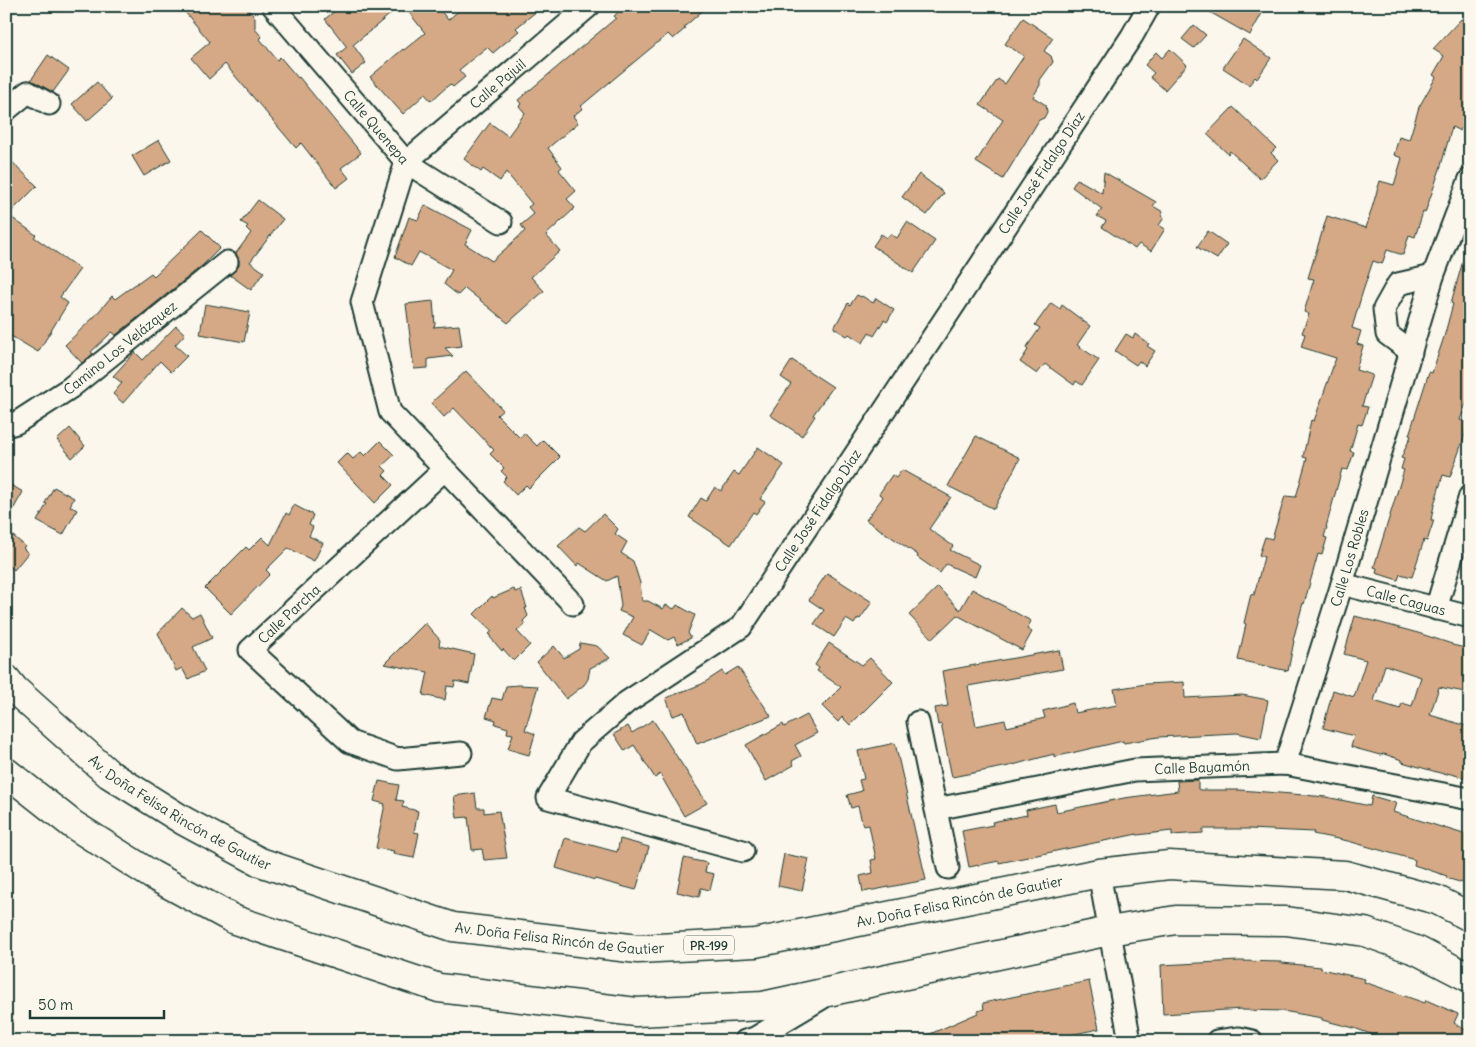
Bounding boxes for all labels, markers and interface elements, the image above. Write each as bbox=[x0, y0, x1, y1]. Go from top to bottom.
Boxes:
street label: Calle Pajuil bbox=[466, 55, 529, 113]
street label: Calle Quenepa bbox=[339, 86, 413, 168]
street label: Calle José Fidalgo Díaz bbox=[994, 108, 1089, 238]
street label: Camino Los Velázquez bbox=[60, 297, 181, 399]
street label: Calle José Fidalgo Díaz bbox=[771, 445, 865, 576]
street label: Calle Los Robles bbox=[1326, 507, 1373, 609]
street label: Calle Parcha bbox=[254, 580, 324, 648]
street label: Calle Caguas bbox=[1364, 582, 1448, 619]
street label: Av. Doña Felisa Rincón de Gautier bbox=[85, 751, 274, 874]
street label: Calle Bayamón bbox=[1154, 756, 1250, 778]
street label: Av. Doña Felisa Rincón de Gautier bbox=[855, 872, 1065, 931]
street label: Av. Doña Felisa Rincón de Gautier bbox=[454, 918, 665, 958]
road number: PR-199 bbox=[684, 936, 734, 954]
scale bar bbox=[30, 987, 164, 1019]
text: 50 m bbox=[38, 995, 73, 1014]

